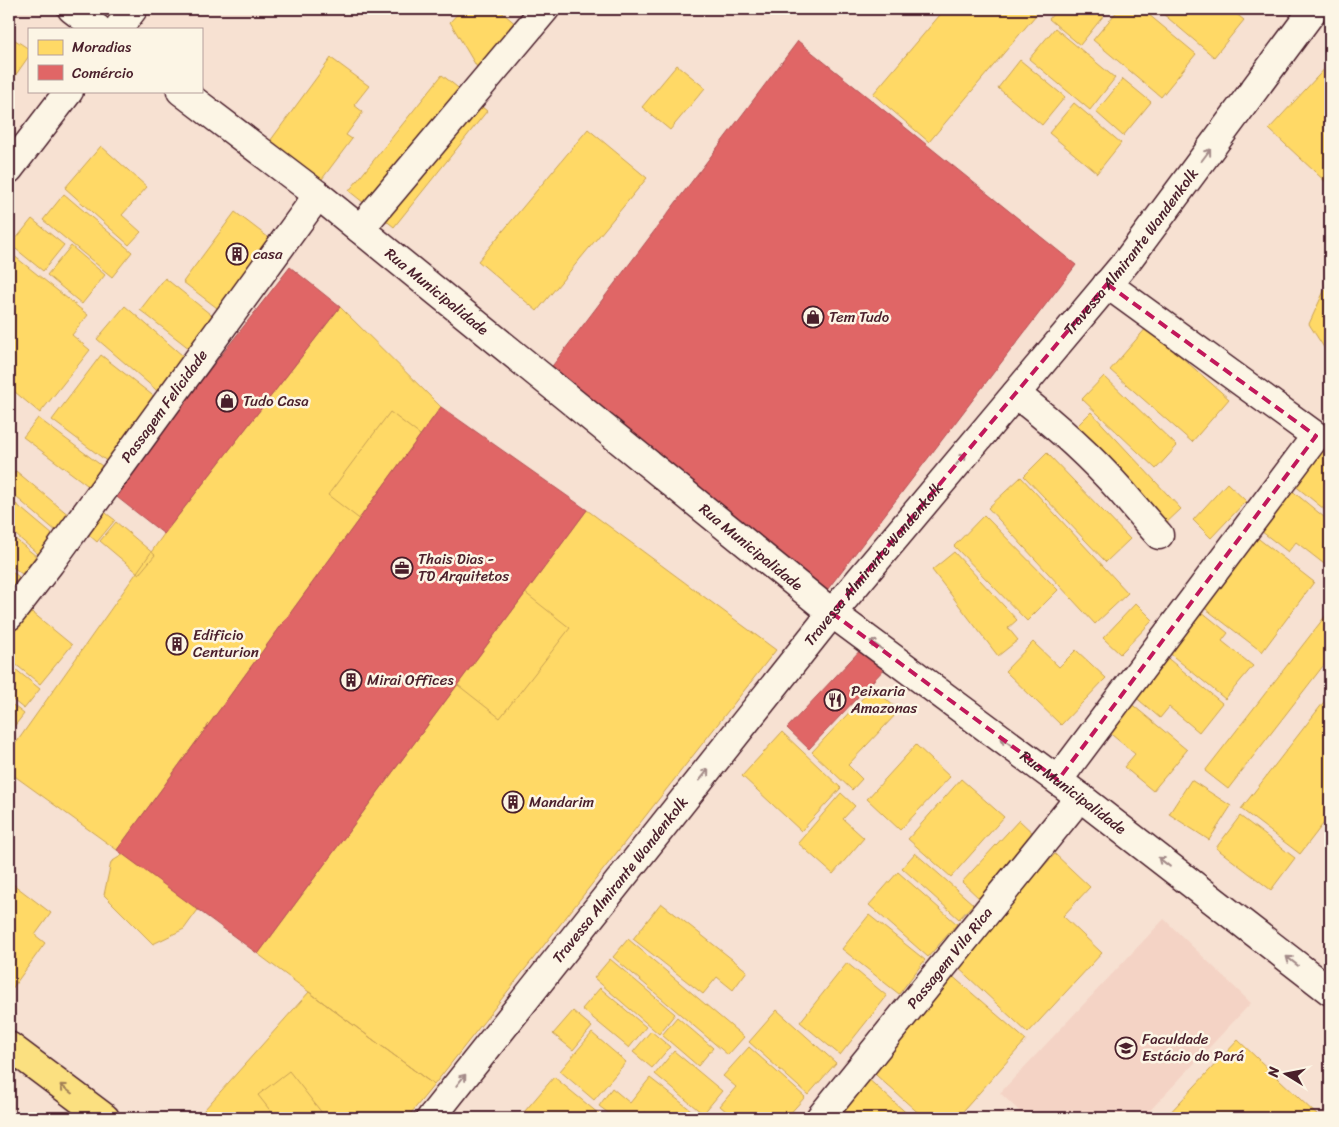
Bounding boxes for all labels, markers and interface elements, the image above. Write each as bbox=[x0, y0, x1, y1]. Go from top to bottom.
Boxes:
legend bbox=[28, 28, 202, 92]
text: Moradias bbox=[72, 34, 132, 60]
text: Comércio bbox=[72, 60, 134, 86]
one-way arrow bbox=[1201, 148, 1211, 162]
street label: Travessa Almirante Wandenkolk bbox=[1057, 162, 1205, 341]
place label: casa bbox=[253, 241, 283, 267]
street label: Rua Municipalidade bbox=[379, 241, 494, 342]
building icon: casa bbox=[225, 242, 249, 266]
place label: Tem Tudo bbox=[829, 304, 890, 330]
shop icon: Tem Tudo bbox=[801, 305, 825, 329]
street label: Passagem Felicidade bbox=[114, 344, 215, 469]
place label: Tudo Casa bbox=[243, 388, 309, 414]
shop icon: Tudo Casa bbox=[215, 389, 239, 413]
one-way arrow bbox=[956, 452, 967, 465]
street label: Travessa Almirante Wandenkolk bbox=[797, 476, 950, 652]
street label: Rua Municipalidade bbox=[693, 497, 809, 597]
place label: Thais Dias - TD Arquitetos bbox=[418, 546, 509, 589]
office icon: Thais Dias - TD Arquitetos bbox=[390, 556, 414, 580]
place label: Edificio Centurion bbox=[193, 622, 259, 665]
building icon: Edificio Centurion bbox=[165, 632, 189, 656]
one-way arrow bbox=[869, 640, 883, 650]
place label: Mirai Offices bbox=[367, 667, 454, 693]
building icon: Mirai Offices bbox=[339, 668, 363, 692]
place label: Peixaria Amazonas bbox=[850, 678, 917, 721]
restaurant icon: Peixaria Amazonas bbox=[823, 688, 847, 712]
one-way arrow bbox=[1000, 737, 1014, 747]
street label: Rua Municipalidade bbox=[1014, 744, 1132, 841]
one-way arrow bbox=[698, 769, 709, 782]
place label: Mandarim bbox=[529, 789, 595, 815]
building icon: Mandarim bbox=[501, 790, 525, 814]
street label: Travessa Almirante Wandenkolk bbox=[545, 791, 695, 969]
one-way arrow bbox=[1158, 856, 1171, 867]
street label: Passagem Vila Rica bbox=[900, 901, 999, 1015]
one-way arrow bbox=[1286, 956, 1299, 967]
place label: Faculdade Estácio do Pará bbox=[1142, 1026, 1244, 1069]
school or university icon: Faculdade Estácio do Pará bbox=[1114, 1036, 1138, 1060]
north arrow bbox=[1262, 1050, 1312, 1100]
text: N bbox=[1260, 1065, 1287, 1080]
one-way arrow bbox=[456, 1074, 467, 1087]
one-way arrow bbox=[59, 1084, 73, 1094]

